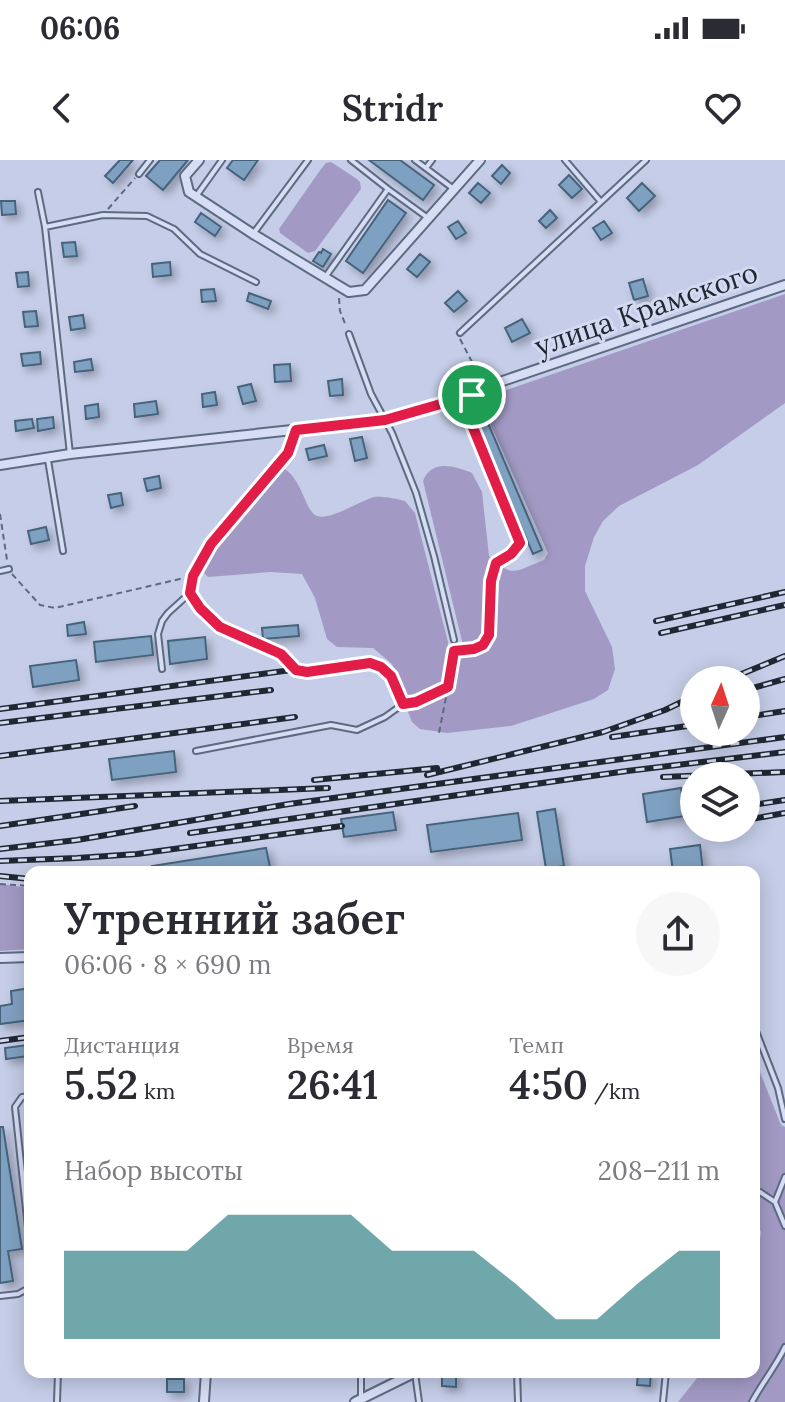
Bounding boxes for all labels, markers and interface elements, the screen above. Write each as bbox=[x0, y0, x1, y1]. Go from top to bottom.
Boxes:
text: 06:06 bbox=[40, 9, 120, 47]
text: Stridr bbox=[342, 85, 443, 131]
icon: back bbox=[40, 86, 84, 130]
icon: heart bbox=[701, 86, 745, 130]
street label: улица Крамского bbox=[530, 254, 762, 364]
pin bbox=[438, 361, 506, 429]
icon: arrive bbox=[450, 373, 494, 417]
north arrow bbox=[680, 666, 760, 746]
map controls bbox=[680, 666, 760, 842]
button: layers bbox=[680, 762, 760, 842]
text: Утренний забег bbox=[64, 890, 405, 946]
button: share bbox=[636, 892, 720, 976]
text: 06:06 · 8 × 690 m bbox=[64, 948, 271, 981]
text: Дистанция bbox=[64, 1031, 180, 1059]
text: Время bbox=[287, 1031, 354, 1059]
text: Темп bbox=[509, 1031, 564, 1059]
text: 5.52 bbox=[64, 1059, 138, 1110]
text: 26:41 bbox=[287, 1059, 379, 1110]
text: 4:50 bbox=[509, 1059, 588, 1110]
text: km bbox=[138, 1077, 175, 1105]
text: /km bbox=[588, 1077, 641, 1105]
text: Набор высоты bbox=[64, 1154, 243, 1187]
text: 208–211 m bbox=[598, 1154, 720, 1187]

